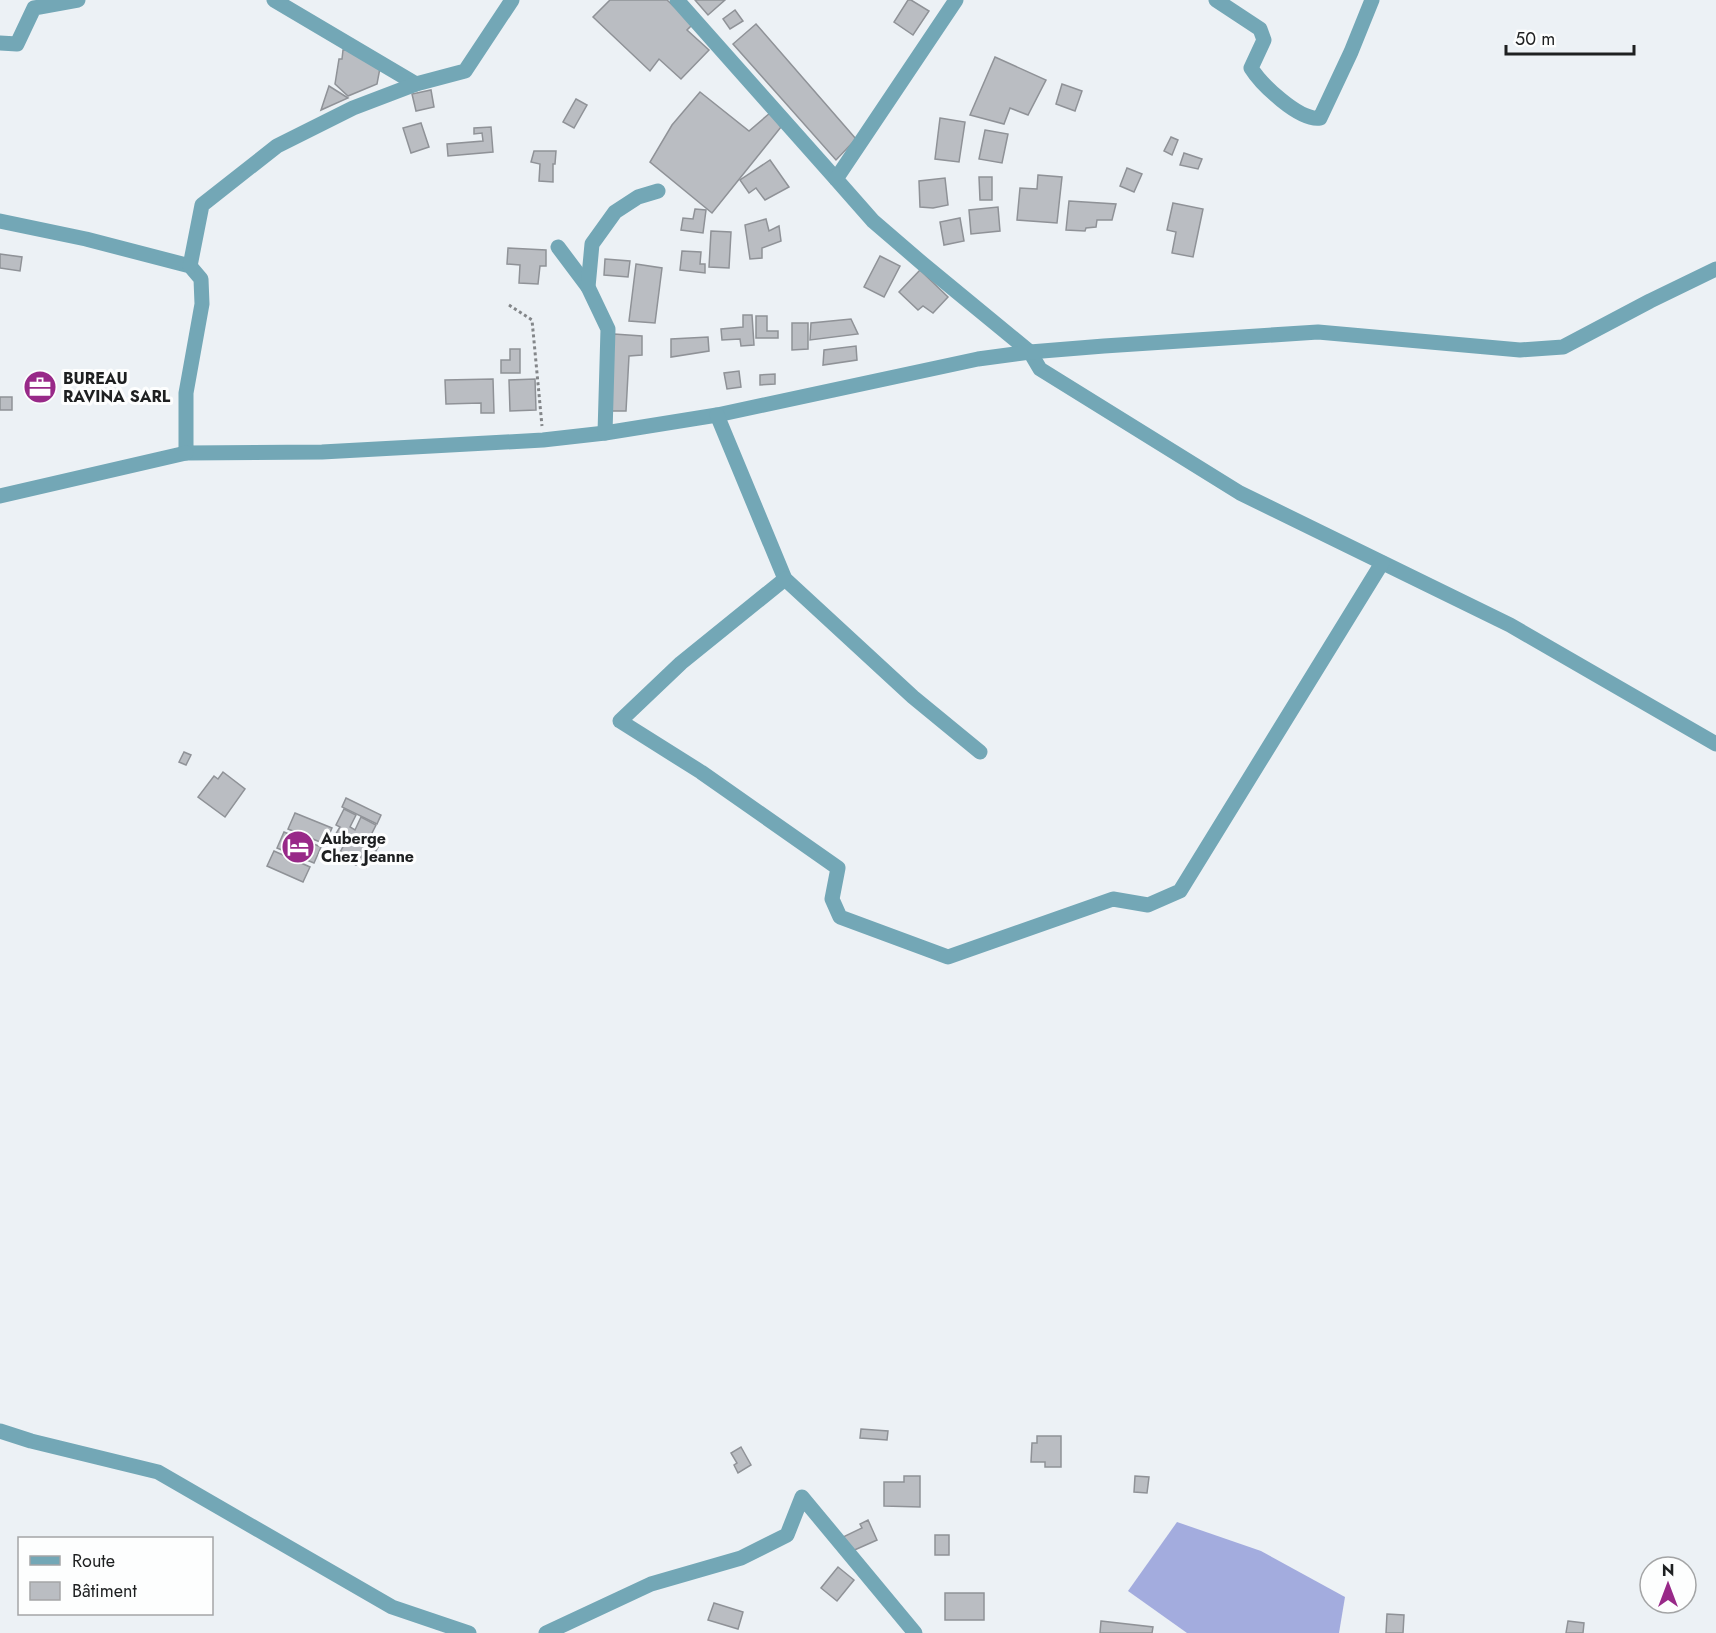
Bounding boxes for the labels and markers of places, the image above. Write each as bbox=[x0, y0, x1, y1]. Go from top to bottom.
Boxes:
place label: BUREAU RAVINA SARL bbox=[63, 367, 171, 408]
office icon: BUREAU RAVINA SARL bbox=[22, 369, 58, 405]
place label: Auberge Chez Jeanne bbox=[320, 827, 414, 868]
hotel icon: Auberge Chez Jeanne bbox=[280, 829, 316, 865]

